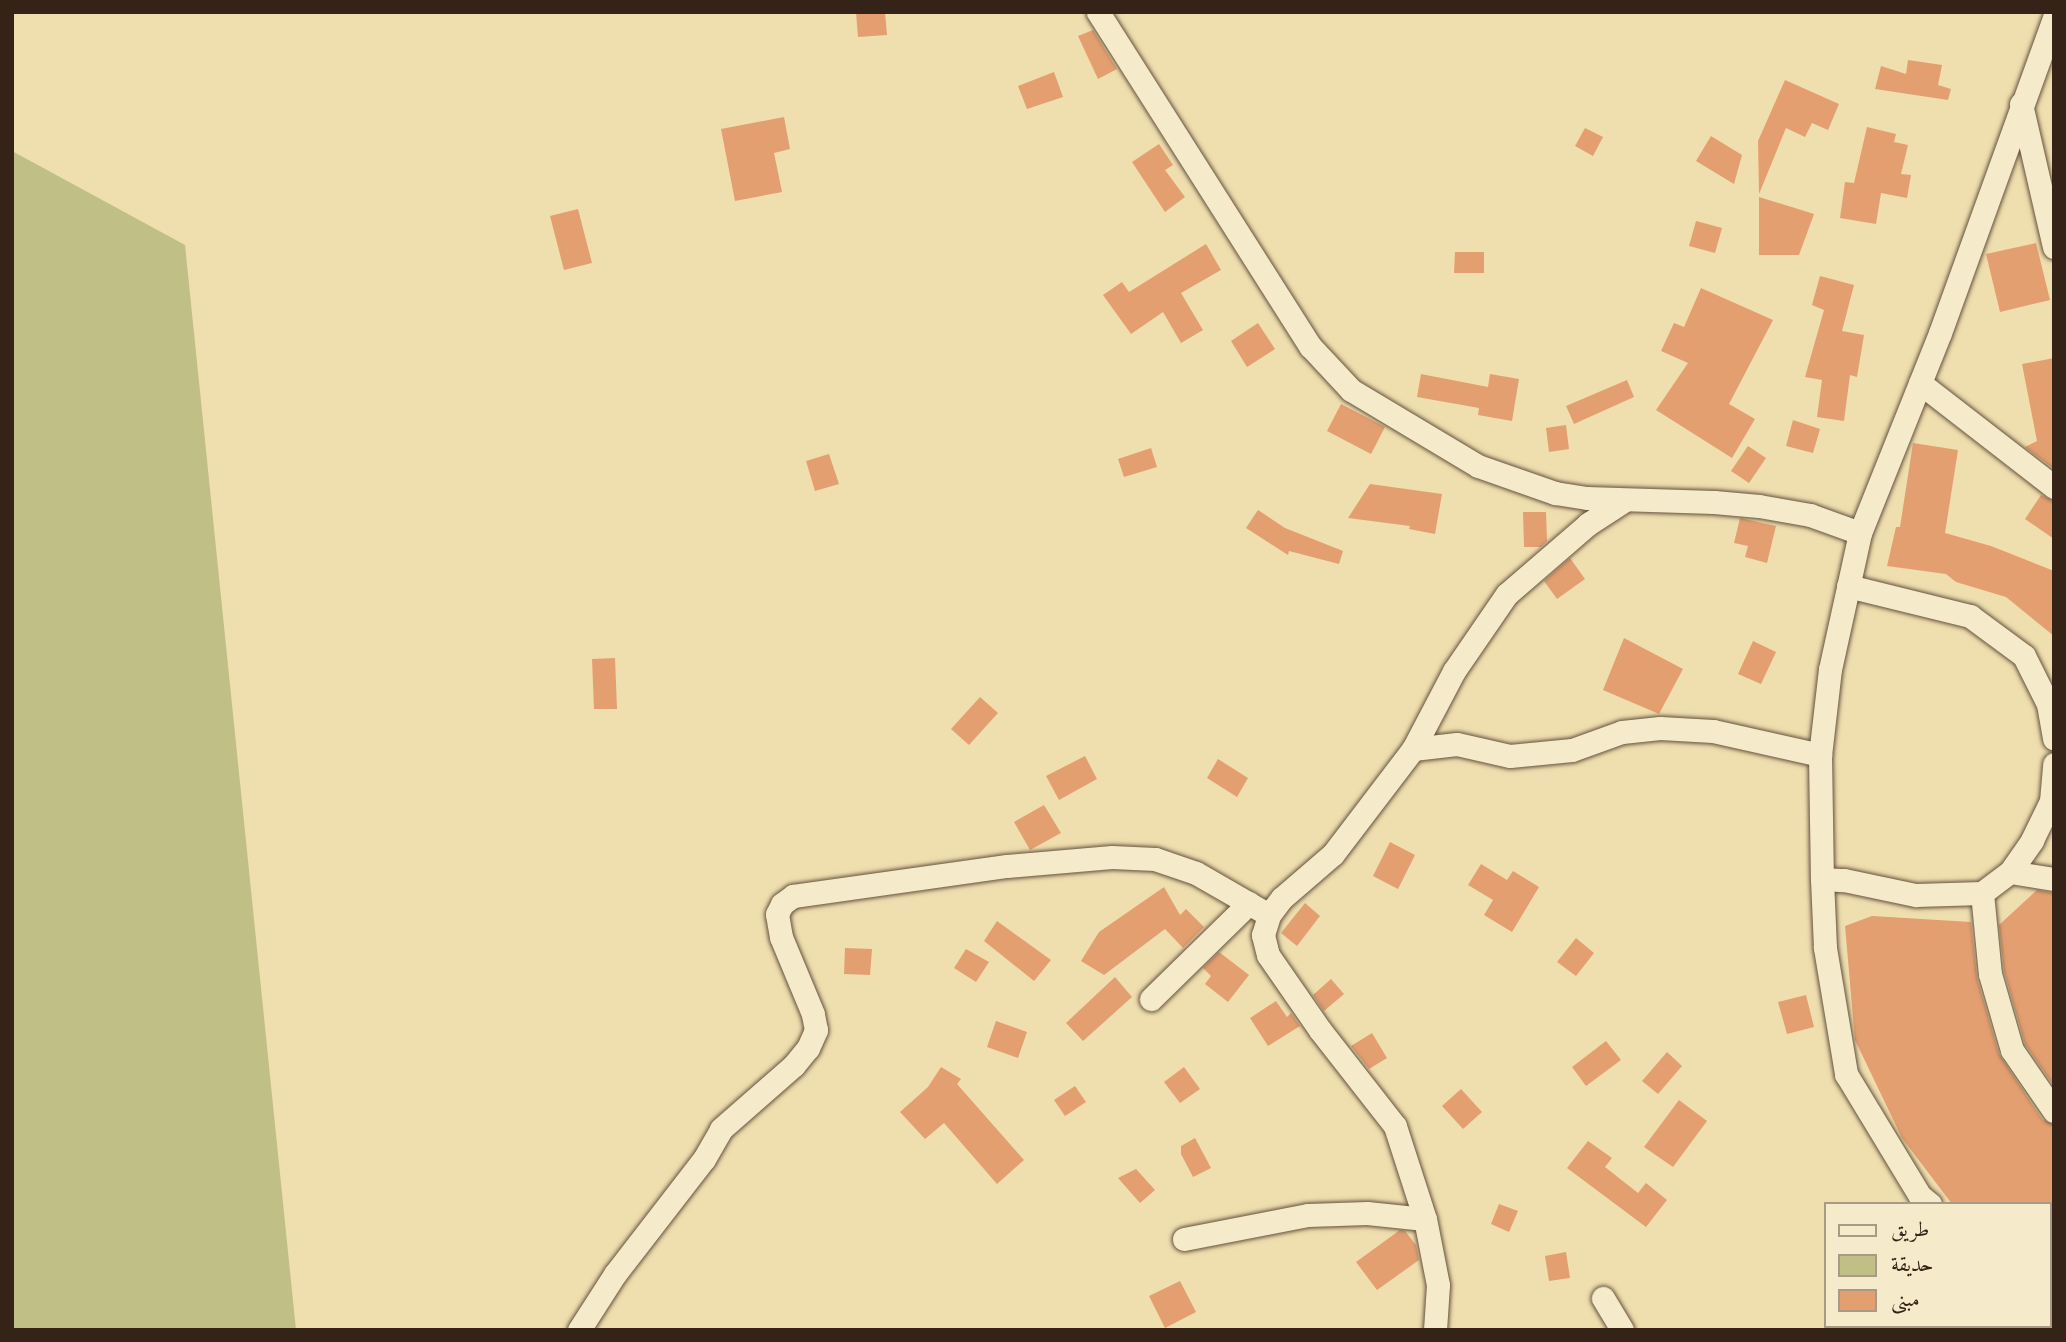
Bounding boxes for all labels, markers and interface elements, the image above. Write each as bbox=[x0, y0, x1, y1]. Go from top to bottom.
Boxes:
legend bbox=[1825, 1202, 2052, 1328]
text: طريق bbox=[1891, 1217, 1929, 1244]
text: حديقة bbox=[1891, 1252, 1934, 1279]
text: مبنى bbox=[1891, 1287, 1920, 1314]

